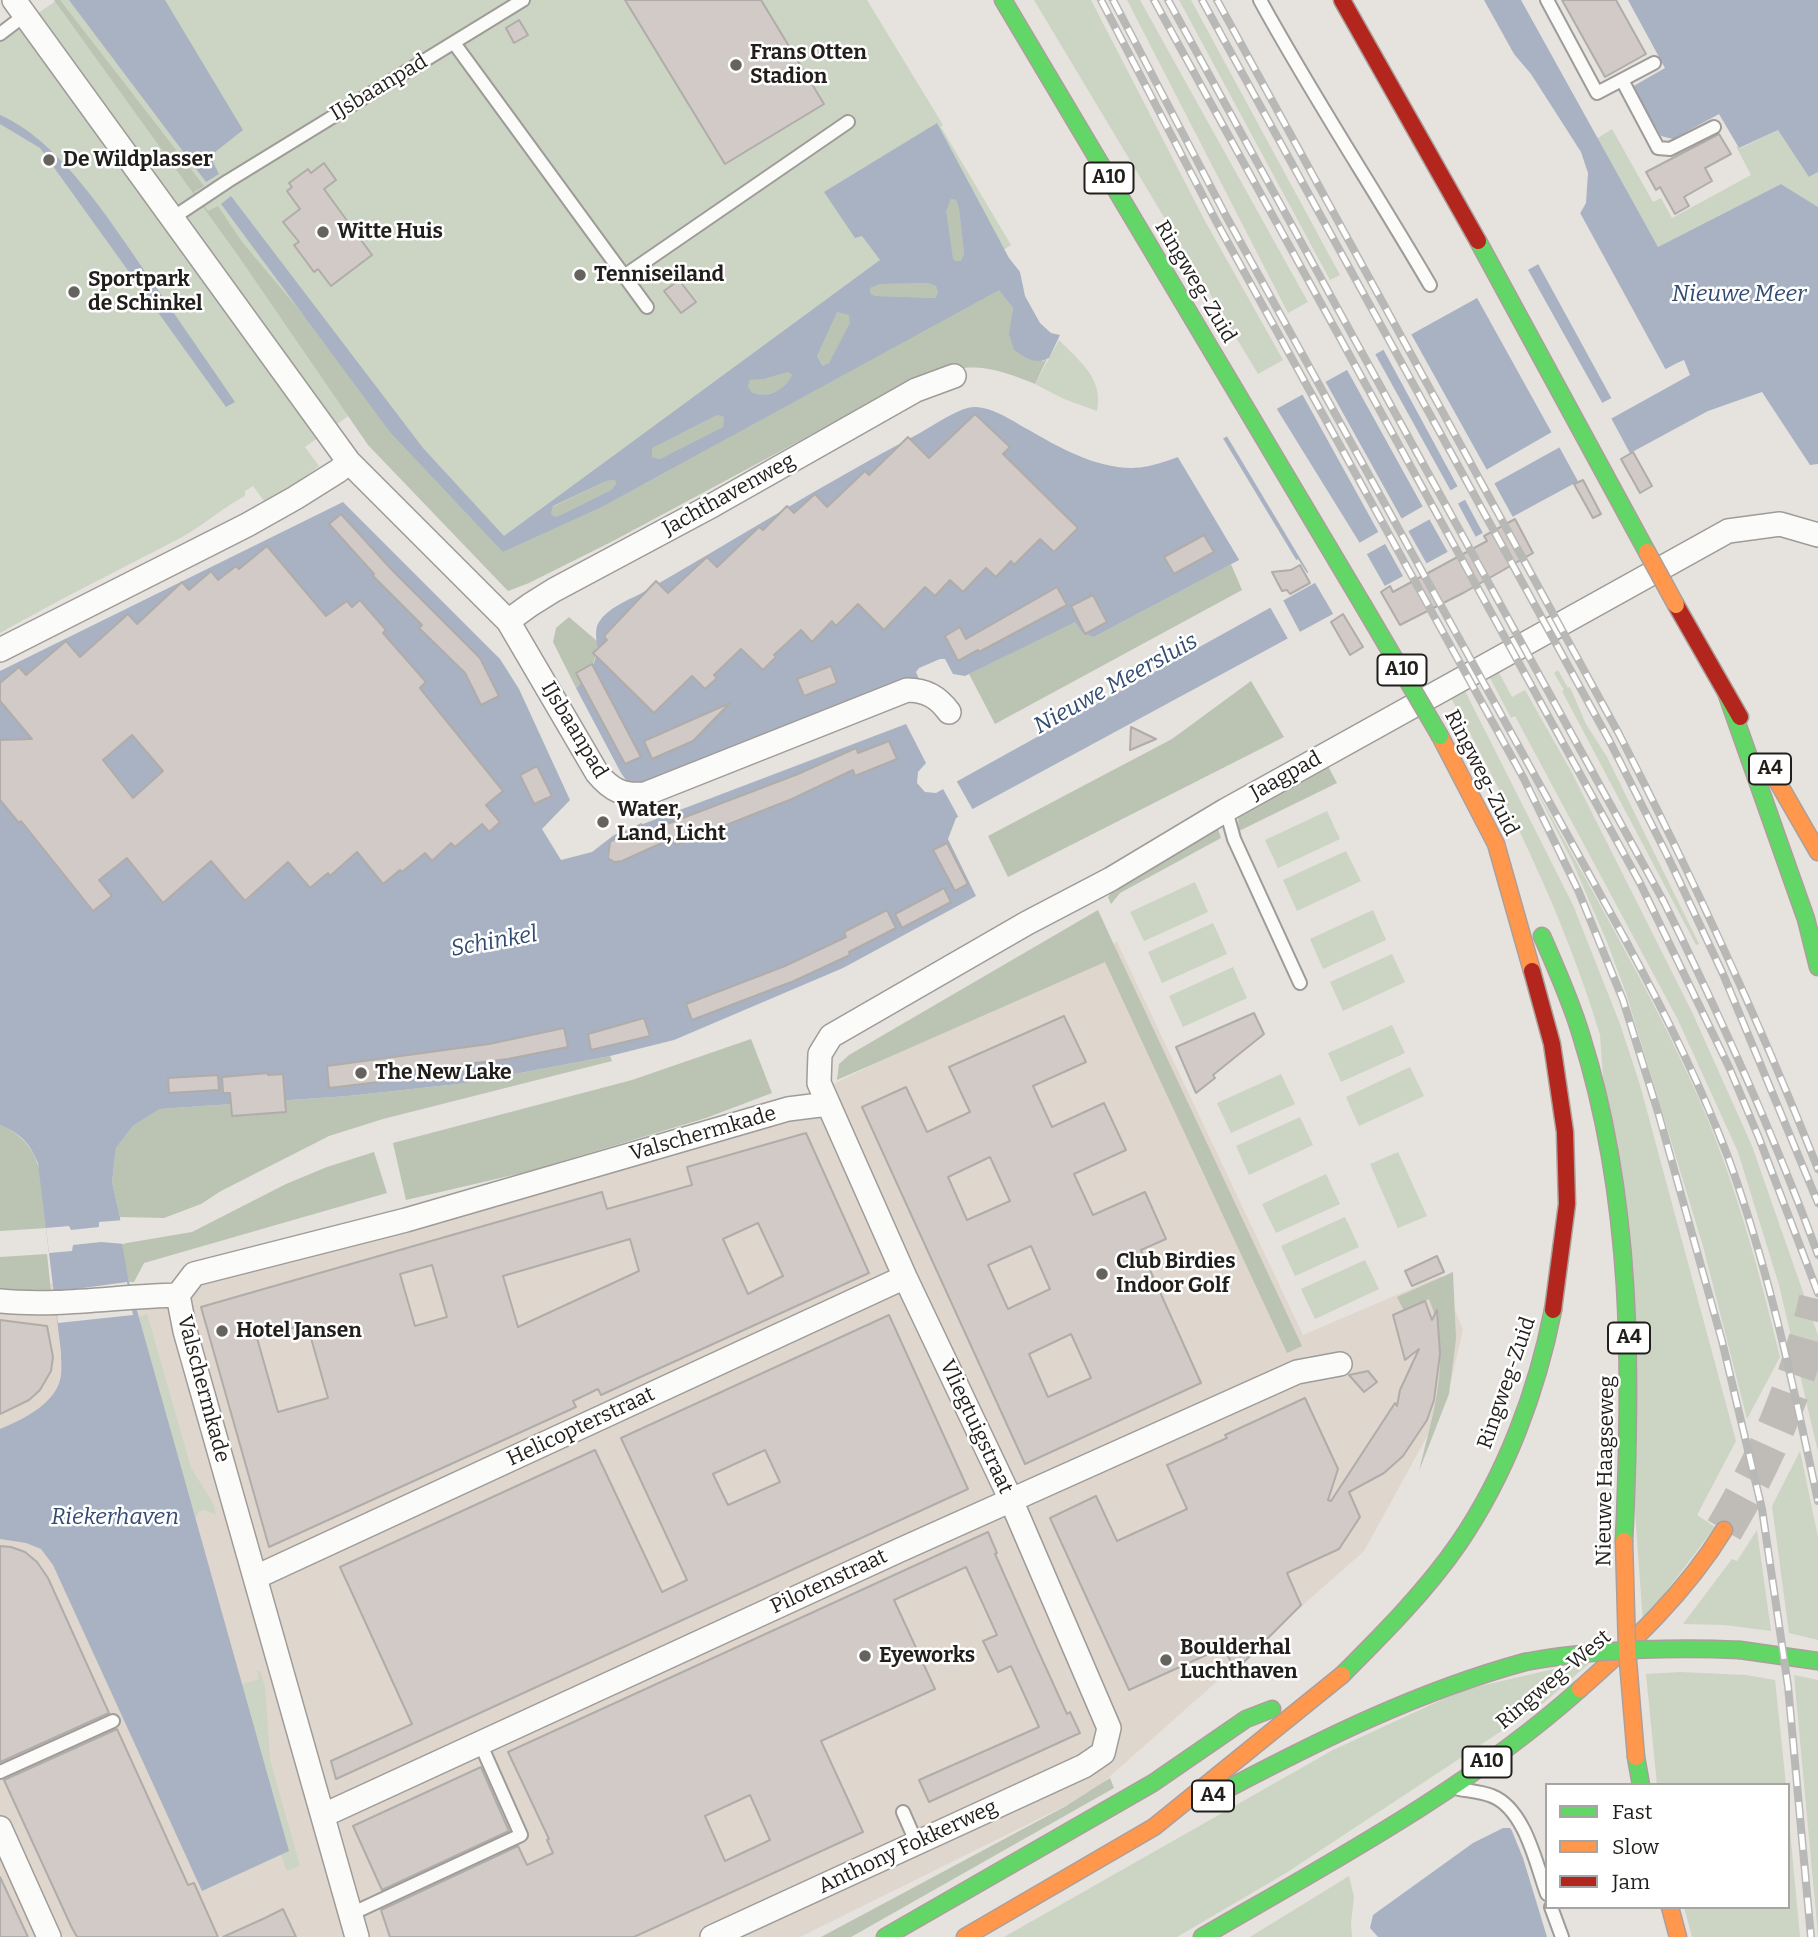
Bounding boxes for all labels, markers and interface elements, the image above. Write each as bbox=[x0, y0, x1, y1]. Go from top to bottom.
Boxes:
place label: Frans Otten Stadion bbox=[750, 40, 867, 90]
street label: IJsbaanpad bbox=[326, 49, 432, 127]
marker: Frans Otten Stadion bbox=[728, 57, 744, 73]
place label: De Wildplasser bbox=[63, 147, 213, 173]
marker: De Wildplasser bbox=[41, 152, 57, 168]
road number: A10 bbox=[1084, 162, 1134, 194]
street label: Ringweg-Zuid bbox=[1149, 216, 1241, 348]
place label: Witte Huis bbox=[337, 219, 443, 245]
marker: Witte Huis bbox=[315, 224, 331, 240]
place label: Tenniseiland bbox=[594, 262, 724, 288]
place label: Sportpark de Schinkel bbox=[88, 267, 203, 317]
marker: Tenniseiland bbox=[572, 267, 588, 283]
water label: Nieuwe Meer bbox=[1672, 281, 1806, 309]
marker: Sportpark de Schinkel bbox=[66, 284, 82, 300]
street label: Jachthavenweg bbox=[658, 448, 800, 542]
water label: Nieuwe Meersluis bbox=[1029, 628, 1203, 740]
road number: A10 bbox=[1378, 654, 1426, 685]
street label: IJsbaanpad bbox=[535, 677, 613, 783]
street label: Ringweg-Zuid bbox=[1438, 706, 1524, 840]
street label: Jaagpad bbox=[1246, 746, 1326, 806]
road number: A4 bbox=[1749, 754, 1791, 784]
place label: Water, Land, Licht bbox=[617, 797, 726, 847]
marker: Water, Land, Licht bbox=[595, 814, 611, 830]
water label: Schinkel bbox=[449, 921, 539, 963]
place label: The New Lake bbox=[375, 1060, 512, 1086]
marker: The New Lake bbox=[353, 1065, 369, 1081]
street label: Valschermkade bbox=[627, 1101, 779, 1167]
place label: Club Birdies Indoor Golf bbox=[1116, 1249, 1235, 1299]
marker: Club Birdies Indoor Golf bbox=[1094, 1266, 1110, 1282]
street label: Valschermkade bbox=[171, 1313, 235, 1465]
street label: Ringweg-Zuid bbox=[1473, 1314, 1541, 1452]
place label: Hotel Jansen bbox=[236, 1318, 362, 1344]
road number: A4 bbox=[1608, 1322, 1650, 1354]
marker: Hotel Jansen bbox=[214, 1323, 230, 1339]
street label: Vliegtuigstraat bbox=[934, 1356, 1018, 1498]
street label: Nieuwe Haagseweg bbox=[1592, 1375, 1620, 1567]
street label: Helicopterstraat bbox=[503, 1382, 659, 1472]
water label: Riekerhaven bbox=[51, 1504, 179, 1532]
street label: Pilotenstraat bbox=[767, 1544, 891, 1620]
street label: Ringweg-West bbox=[1492, 1625, 1616, 1735]
place label: Boulderhal Luchthaven bbox=[1180, 1635, 1298, 1685]
place label: Eyeworks bbox=[879, 1643, 975, 1669]
marker: Eyeworks bbox=[857, 1648, 873, 1664]
marker: Boulderhal Luchthaven bbox=[1158, 1652, 1174, 1668]
road number: A10 bbox=[1462, 1746, 1512, 1778]
road number: A4 bbox=[1192, 1780, 1234, 1812]
legend bbox=[1545, 1783, 1790, 1909]
street label: Anthony Fokkerweg bbox=[815, 1794, 1001, 1900]
text: Fast bbox=[1612, 1799, 1652, 1825]
text: Slow bbox=[1612, 1834, 1659, 1860]
text: Jam bbox=[1612, 1869, 1650, 1895]

